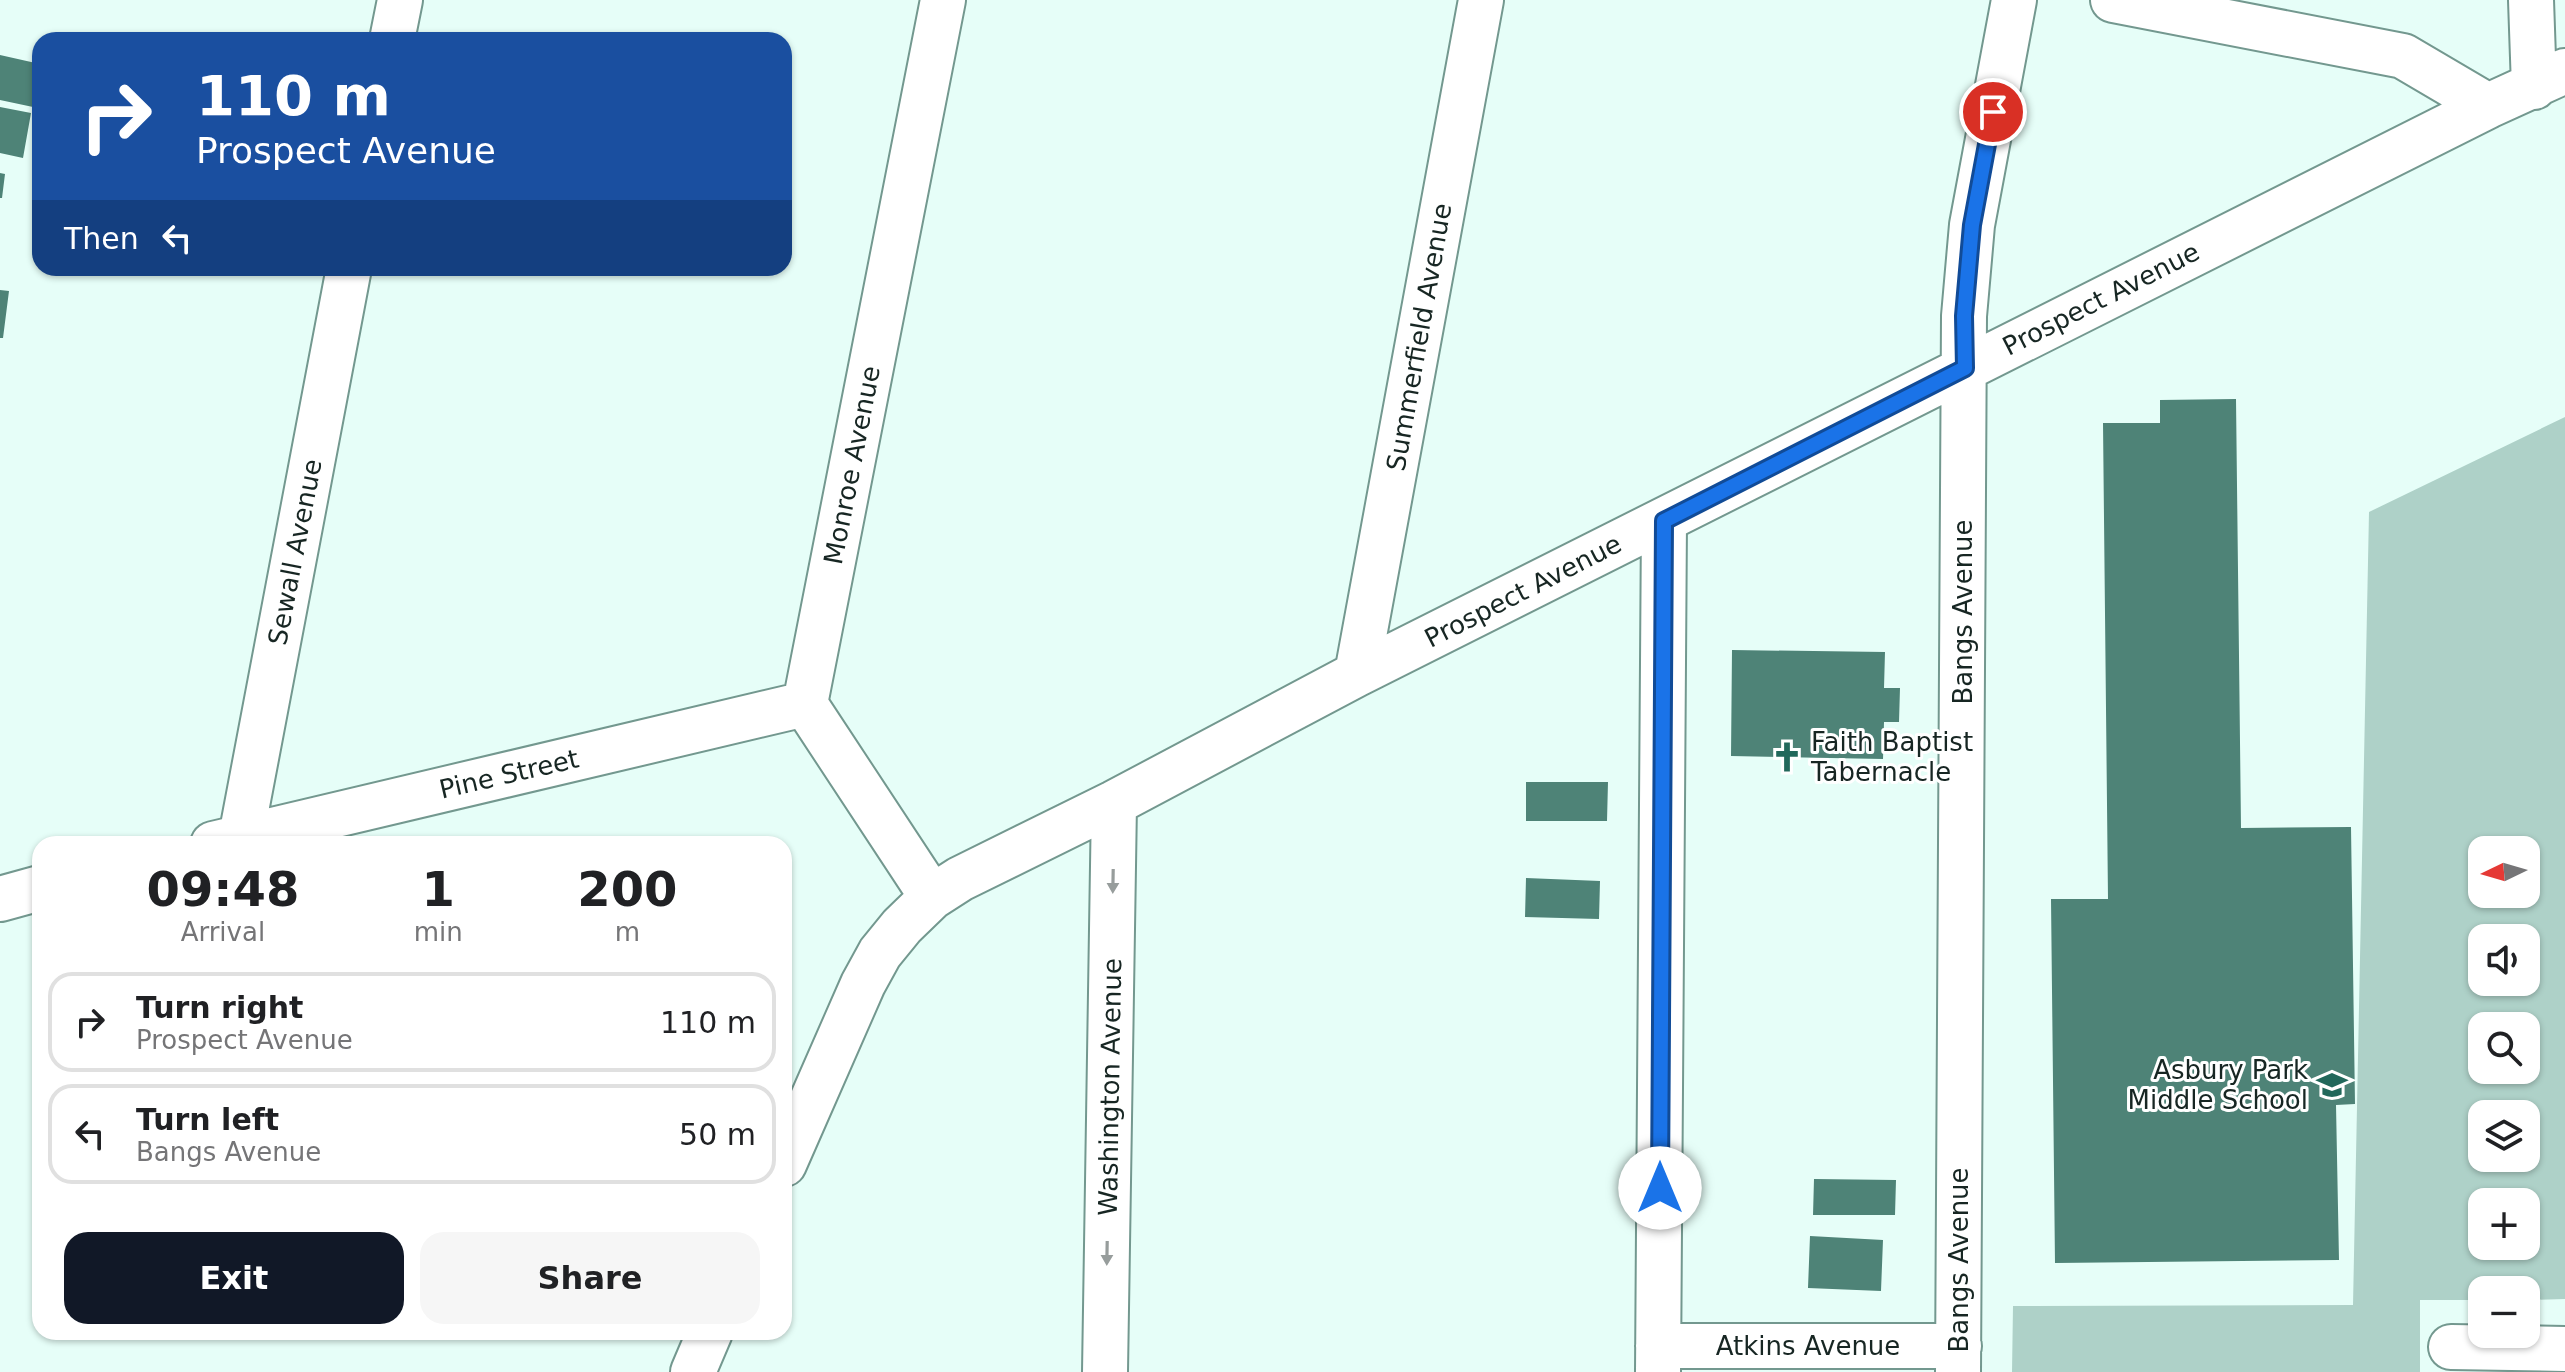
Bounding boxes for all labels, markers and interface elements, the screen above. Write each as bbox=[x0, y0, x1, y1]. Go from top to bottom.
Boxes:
text: 110 m bbox=[196, 63, 391, 128]
icon: right bbox=[64, 64, 168, 168]
pin bbox=[1959, 78, 2027, 146]
icon: arrive bbox=[1971, 90, 2015, 134]
text: Prospect Avenue bbox=[196, 130, 496, 171]
street label: Summerfield Avenue bbox=[1381, 201, 1457, 473]
icon: left bbox=[155, 216, 199, 260]
text: Then bbox=[64, 221, 139, 256]
street label: Prospect Avenue bbox=[1998, 236, 2204, 362]
street label: Monroe Avenue bbox=[818, 363, 886, 567]
street label: Sewall Avenue bbox=[262, 456, 328, 648]
street label: Bangs Avenue bbox=[1948, 519, 1978, 705]
street label: Prospect Avenue bbox=[1420, 528, 1626, 654]
place label: Faith Baptist Tabernacle bbox=[1810, 727, 1973, 787]
church icon: Faith Baptist Tabernacle bbox=[1770, 740, 1804, 774]
street label: Pine Street bbox=[436, 743, 582, 805]
north arrow bbox=[2468, 836, 2540, 908]
map controls bbox=[2468, 836, 2540, 1348]
text: 09:48 bbox=[146, 861, 299, 917]
text: 1 bbox=[422, 861, 455, 917]
text: 200 bbox=[577, 861, 677, 917]
one-way arrow bbox=[1107, 869, 1119, 894]
text: Arrival bbox=[181, 917, 265, 947]
text: min bbox=[414, 917, 463, 947]
text: m bbox=[615, 917, 640, 947]
button: sound bbox=[2468, 924, 2540, 996]
street label: Washington Avenue bbox=[1093, 958, 1127, 1216]
text: Turn right bbox=[136, 990, 303, 1025]
icon: right bbox=[68, 1000, 112, 1044]
text: 110 m bbox=[660, 1005, 756, 1040]
button: search bbox=[2468, 1012, 2540, 1084]
text: Prospect Avenue bbox=[136, 1025, 353, 1055]
place label: Asbury Park Middle School bbox=[2128, 1055, 2308, 1115]
school or university icon: Asbury Park Middle School bbox=[2315, 1068, 2349, 1102]
button: layers bbox=[2468, 1100, 2540, 1172]
text: Turn left bbox=[136, 1102, 279, 1137]
icon: left bbox=[68, 1112, 112, 1156]
text: 50 m bbox=[679, 1117, 756, 1152]
text: Bangs Avenue bbox=[136, 1137, 321, 1167]
position arrow bbox=[1618, 1146, 1702, 1230]
street label: Bangs Avenue bbox=[1944, 1167, 1974, 1353]
button: + bbox=[2468, 1188, 2540, 1260]
button: Exit bbox=[64, 1232, 404, 1324]
button: Share bbox=[420, 1232, 760, 1324]
one-way arrow bbox=[1101, 1241, 1113, 1266]
button: − bbox=[2468, 1276, 2540, 1348]
street label: Atkins Avenue bbox=[1716, 1331, 1900, 1361]

